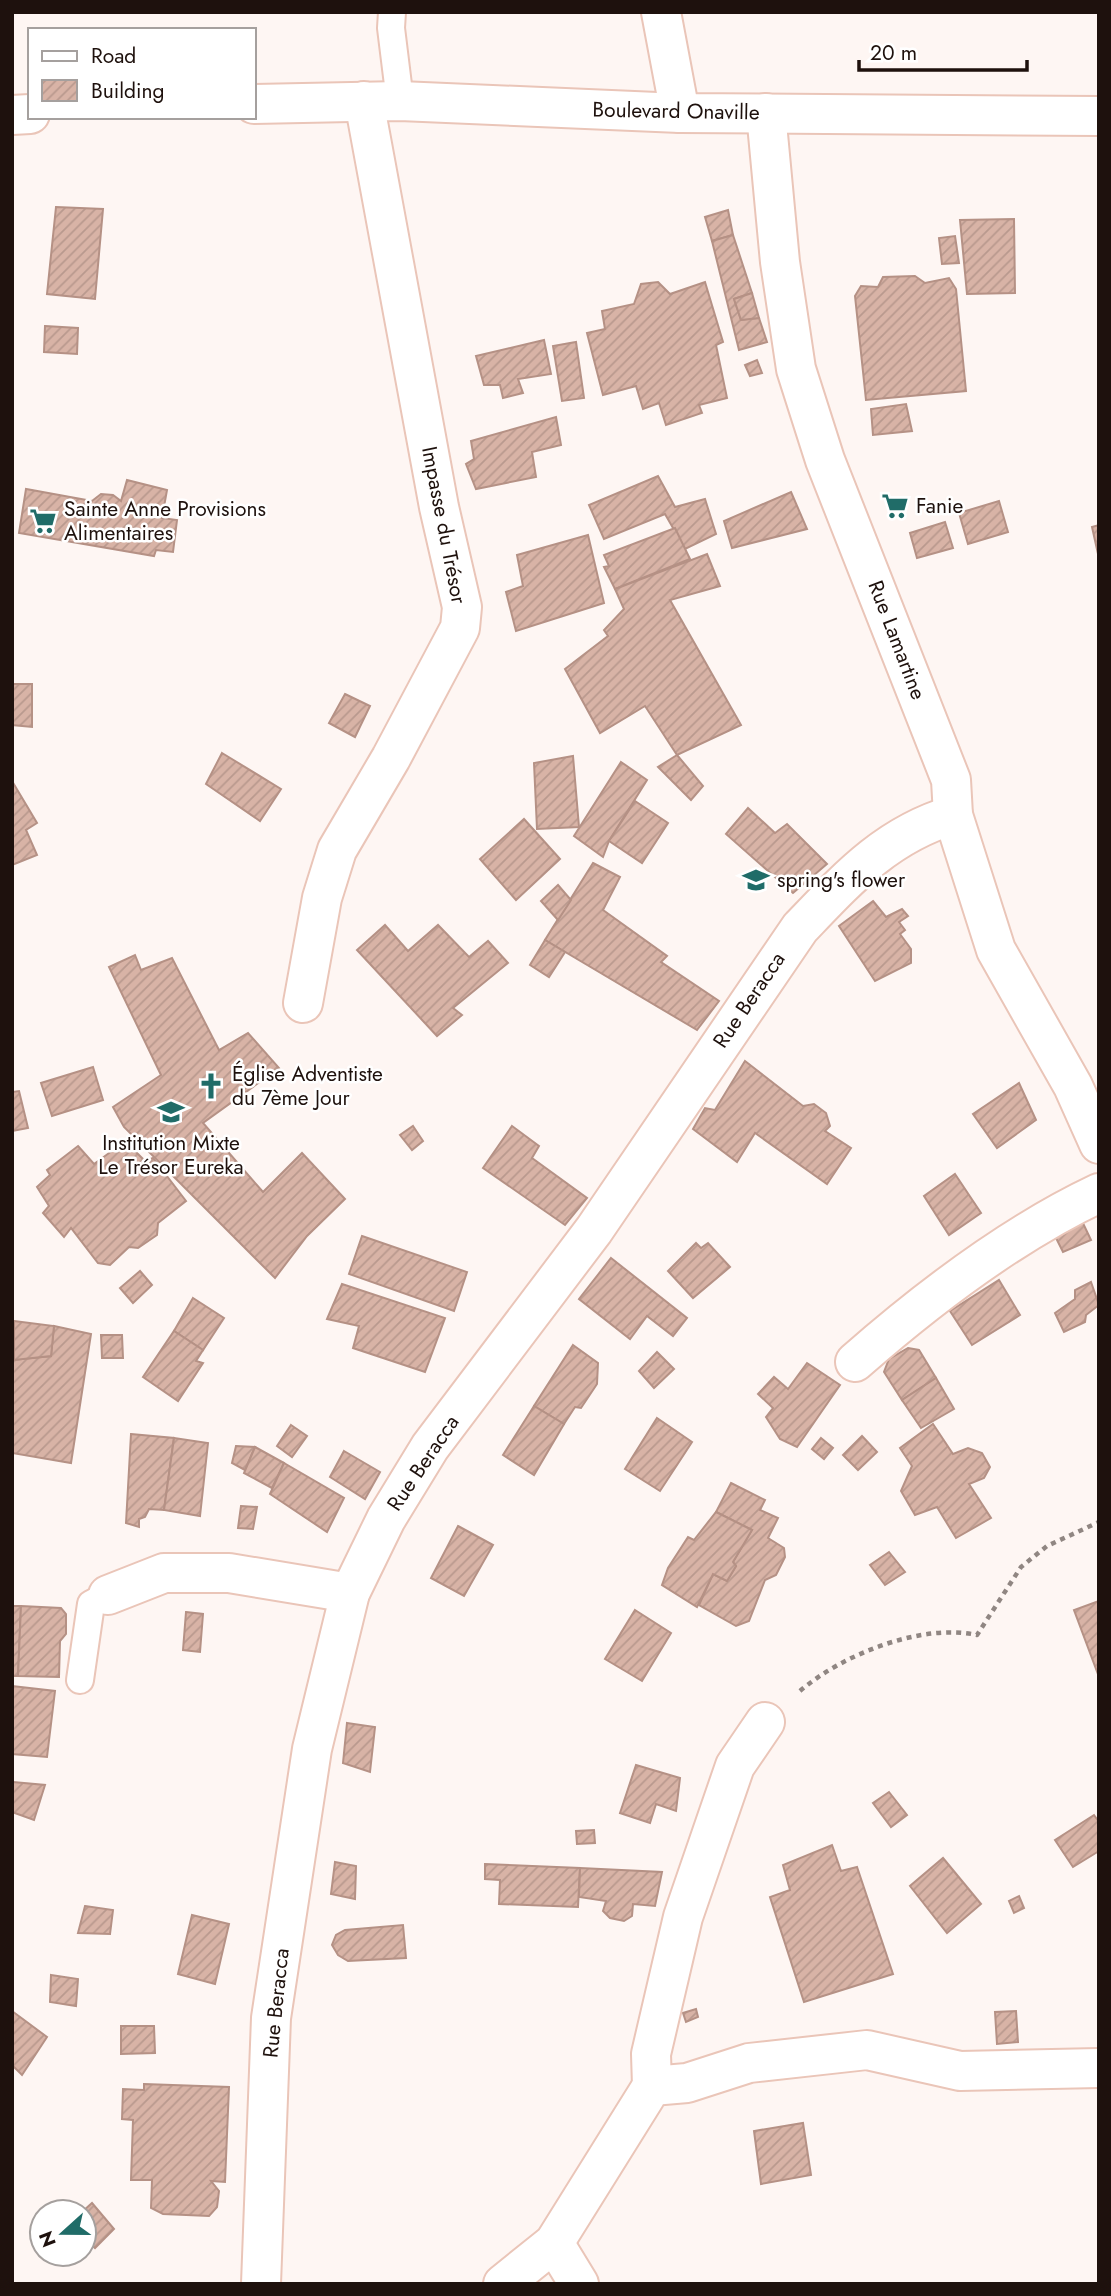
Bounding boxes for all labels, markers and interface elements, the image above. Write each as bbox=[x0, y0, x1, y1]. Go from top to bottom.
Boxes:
legend bbox=[28, 28, 256, 119]
scale bar bbox=[859, 28, 1027, 72]
text: 20 m bbox=[870, 38, 917, 68]
text: Road bbox=[91, 41, 136, 71]
text: Building bbox=[91, 76, 164, 106]
street label: Boulevard Onaville bbox=[592, 95, 760, 127]
street label: Impasse du Trésor bbox=[414, 444, 474, 607]
supermarket icon: Fanie bbox=[880, 491, 910, 521]
place label: Fanie bbox=[916, 491, 963, 521]
place label: Sainte Anne Provisions Alimentaires bbox=[64, 494, 266, 548]
supermarket icon: Sainte Anne Provisions Alimentaires bbox=[28, 506, 58, 536]
street label: Rue Lamartine bbox=[861, 576, 934, 704]
school or university icon: spring's flower bbox=[741, 865, 771, 895]
place label: spring's flower bbox=[777, 865, 906, 895]
street label: Rue Beracca bbox=[706, 946, 792, 1054]
place label: Église Adventiste du 7ème Jour bbox=[232, 1059, 383, 1113]
church icon: Église Adventiste du 7ème Jour bbox=[196, 1071, 226, 1101]
school or university icon: Institution Mixte Le Trésor Eureka bbox=[156, 1097, 186, 1127]
place label: Institution Mixte Le Trésor Eureka bbox=[98, 1128, 244, 1182]
street label: Rue Beracca bbox=[380, 1409, 466, 1517]
street label: Rue Beracca bbox=[255, 1947, 297, 2059]
north arrow bbox=[28, 2198, 98, 2268]
text: N bbox=[32, 2227, 63, 2251]

